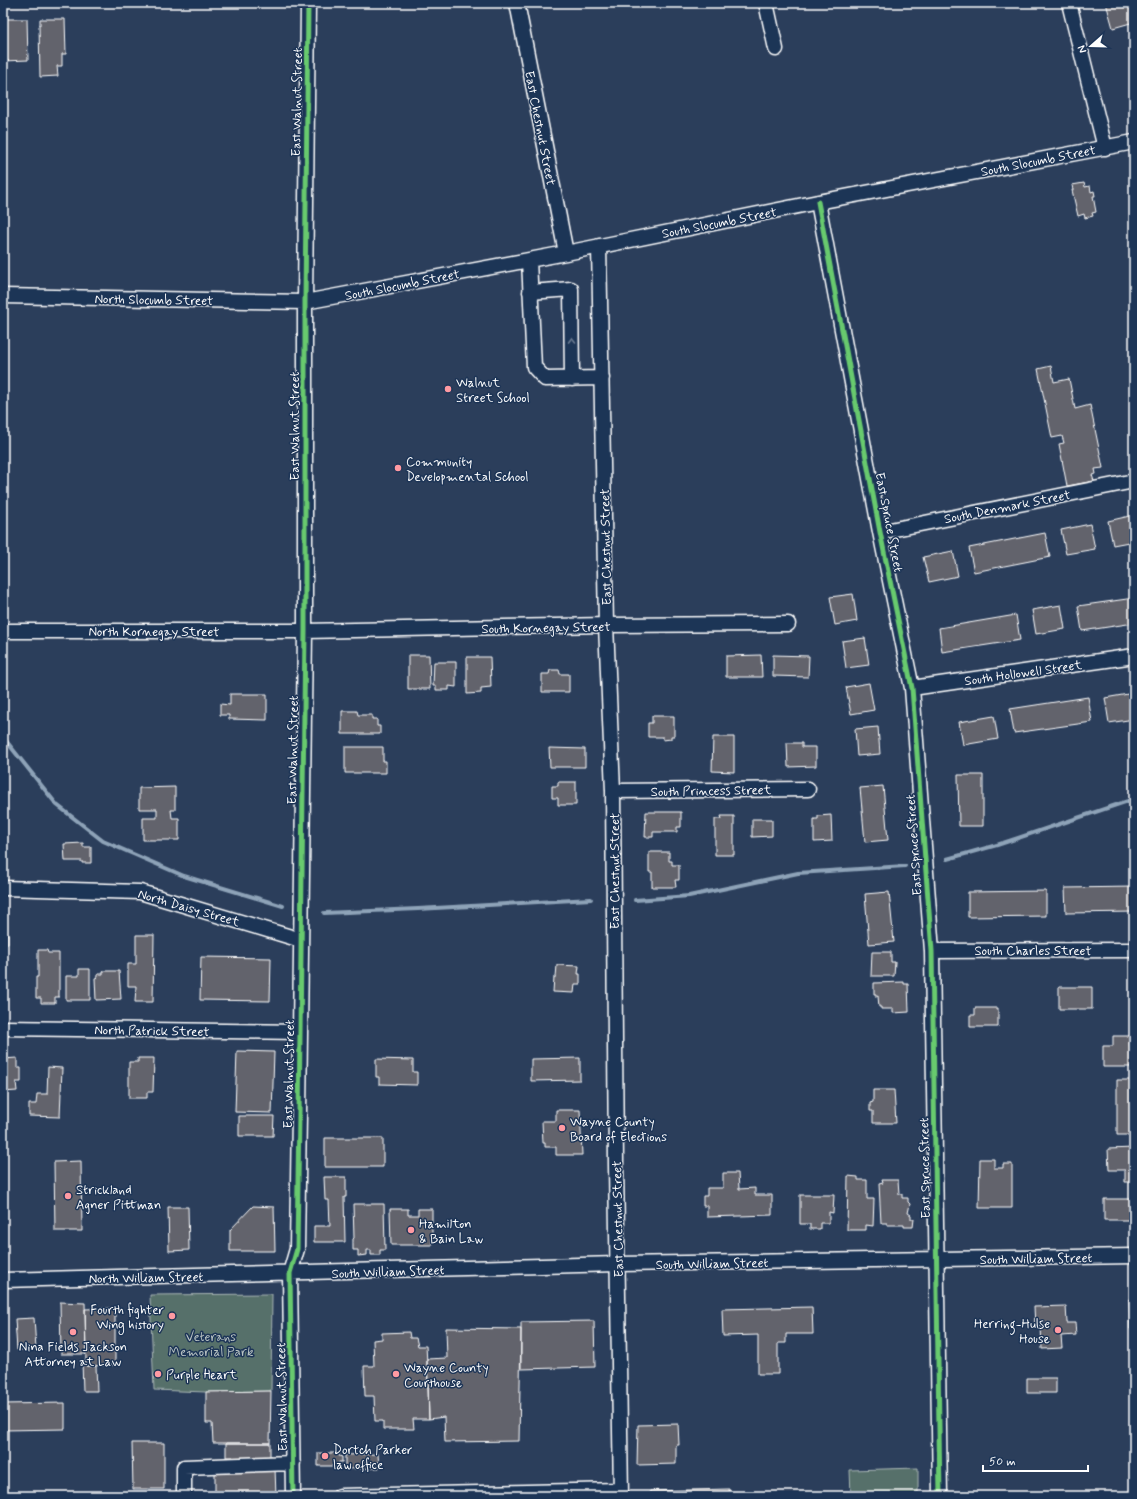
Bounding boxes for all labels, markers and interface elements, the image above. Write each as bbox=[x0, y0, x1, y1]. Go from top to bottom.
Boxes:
north arrow bbox=[1071, 26, 1111, 66]
text: N bbox=[1075, 43, 1090, 55]
street label: East Walnut Street bbox=[288, 47, 307, 157]
street label: East Chestnut Street bbox=[520, 69, 559, 187]
street label: South Slocumb Street bbox=[979, 142, 1097, 181]
street label: South Slocumb Street bbox=[660, 204, 778, 243]
street label: South Slocumb Street bbox=[343, 266, 461, 305]
street label: North Slocumb Street bbox=[95, 291, 213, 310]
one-way arrow bbox=[568, 337, 576, 343]
street label: East Walnut Street bbox=[287, 371, 304, 480]
place label: Walnut Street School bbox=[456, 375, 530, 407]
marker: Walnut Street School bbox=[443, 384, 453, 394]
place label: Community Developmental School bbox=[406, 454, 529, 486]
marker: Community Developmental School bbox=[393, 463, 403, 473]
street label: East Spruce Street bbox=[871, 471, 907, 574]
street label: South Denmark Street bbox=[943, 487, 1072, 528]
street label: East Chestnut Street bbox=[597, 489, 616, 605]
street label: South Kornegay Street bbox=[481, 619, 611, 638]
street label: North Kornegay Street bbox=[89, 624, 219, 641]
street label: South Hollowell Street bbox=[963, 657, 1083, 690]
street label: East Walnut Street bbox=[284, 695, 303, 805]
street label: South Princess Street bbox=[651, 782, 772, 801]
street label: East Spruce Street bbox=[902, 794, 927, 896]
street label: East Chestnut Street bbox=[607, 813, 624, 929]
street label: North Daisy Street bbox=[136, 886, 242, 931]
street label: South Charles Street bbox=[974, 943, 1092, 960]
street label: East Walnut Street bbox=[280, 1019, 299, 1129]
street label: North Patrick Street bbox=[94, 1022, 210, 1041]
place label: Wayne County Board of Elections bbox=[570, 1114, 667, 1146]
street label: East Spruce Street bbox=[916, 1117, 935, 1219]
marker: Wayne County Board of Elections bbox=[557, 1123, 567, 1133]
street label: East Chestnut Street bbox=[609, 1161, 628, 1277]
place label: Strickland Agner Pittman bbox=[76, 1182, 161, 1214]
marker: Strickland Agner Pittman bbox=[63, 1191, 73, 1201]
place label: Hamilton & Bain Law bbox=[419, 1216, 483, 1248]
marker: Hamilton & Bain Law bbox=[406, 1225, 416, 1235]
street label: South William Street bbox=[980, 1250, 1093, 1269]
street label: South William Street bbox=[656, 1255, 769, 1274]
street label: South William Street bbox=[331, 1262, 445, 1283]
street label: North William Street bbox=[89, 1269, 204, 1288]
place label: Fourth fighter Wing history bbox=[90, 1302, 165, 1335]
marker: Fourth fighter Wing history bbox=[167, 1311, 177, 1321]
place label: Herring-Hulse House bbox=[974, 1316, 1050, 1348]
marker: Herring-Hulse House bbox=[1053, 1325, 1063, 1335]
marker: Nina Fields Jackson Attorney at Law bbox=[68, 1327, 78, 1337]
park label: Veterans Memorial Park bbox=[169, 1329, 254, 1361]
place label: Nina Fields Jackson Attorney at Law bbox=[19, 1339, 127, 1371]
street label: East Walnut Street bbox=[273, 1342, 292, 1452]
place label: Wayne County Courthouse bbox=[404, 1360, 489, 1392]
place label: Purple Heart bbox=[166, 1367, 237, 1384]
marker: Purple Heart bbox=[153, 1369, 163, 1379]
marker: Wayne County Courthouse bbox=[391, 1369, 401, 1379]
place label: Dortch Parker law office bbox=[333, 1442, 413, 1474]
scale bar bbox=[983, 1447, 1088, 1473]
marker: Dortch Parker law office bbox=[320, 1451, 330, 1461]
text: 50 m bbox=[989, 1454, 1016, 1470]

